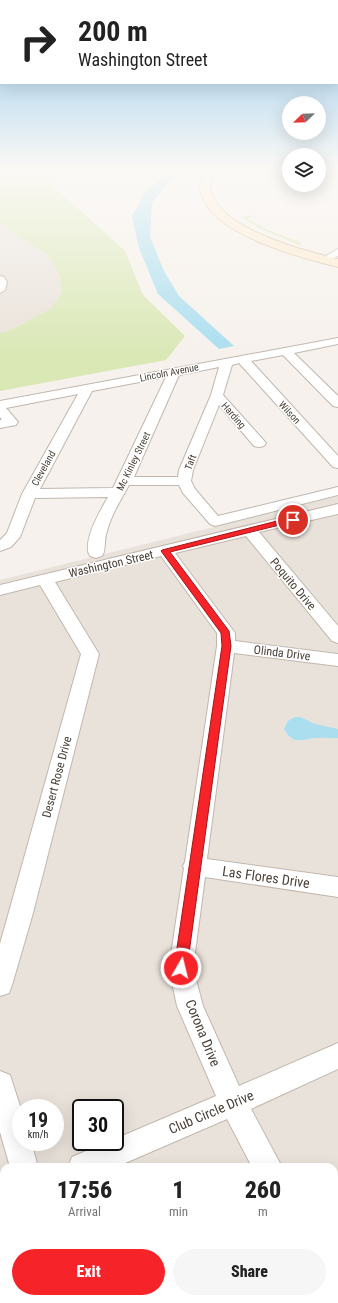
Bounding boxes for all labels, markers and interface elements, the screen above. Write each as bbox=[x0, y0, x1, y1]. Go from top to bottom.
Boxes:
text: 200 m bbox=[78, 15, 148, 48]
icon: right bbox=[12, 16, 64, 68]
text: Washington Street bbox=[78, 49, 208, 70]
north arrow bbox=[282, 96, 326, 140]
map controls bbox=[282, 96, 326, 192]
button: layers bbox=[282, 148, 326, 192]
street label: Lincoln Avenue bbox=[139, 361, 200, 384]
street label: Wilson bbox=[277, 399, 303, 426]
street label: Harding bbox=[219, 400, 248, 431]
street label: Mc Kinley Street bbox=[115, 430, 152, 492]
street label: Cleveland bbox=[29, 449, 58, 488]
street label: Taft bbox=[183, 453, 198, 471]
pin bbox=[276, 503, 310, 537]
icon: arrive bbox=[282, 509, 304, 531]
street label: Washington Street bbox=[67, 547, 155, 581]
street label: Poquito Drive bbox=[267, 555, 319, 613]
street label: Olinda Drive bbox=[253, 643, 311, 663]
street label: Desert Rose Drive bbox=[39, 734, 75, 819]
street label: Las Flores Drive bbox=[221, 863, 311, 891]
position arrow bbox=[160, 947, 202, 989]
street label: Corona Drive bbox=[182, 997, 224, 1069]
street label: Club Circle Drive bbox=[166, 1087, 256, 1137]
speed limit sign: 30 bbox=[72, 1099, 124, 1151]
text: 19 bbox=[28, 1108, 48, 1132]
text: km/h bbox=[28, 1129, 48, 1140]
text: 17:56 bbox=[57, 1176, 112, 1204]
text: 1 bbox=[172, 1176, 185, 1204]
text: 260 bbox=[245, 1176, 281, 1204]
text: Arrival bbox=[68, 1204, 101, 1219]
text: min bbox=[169, 1204, 188, 1219]
text: m bbox=[258, 1204, 268, 1219]
button: Exit bbox=[12, 1249, 165, 1295]
button: Share bbox=[173, 1249, 326, 1295]

